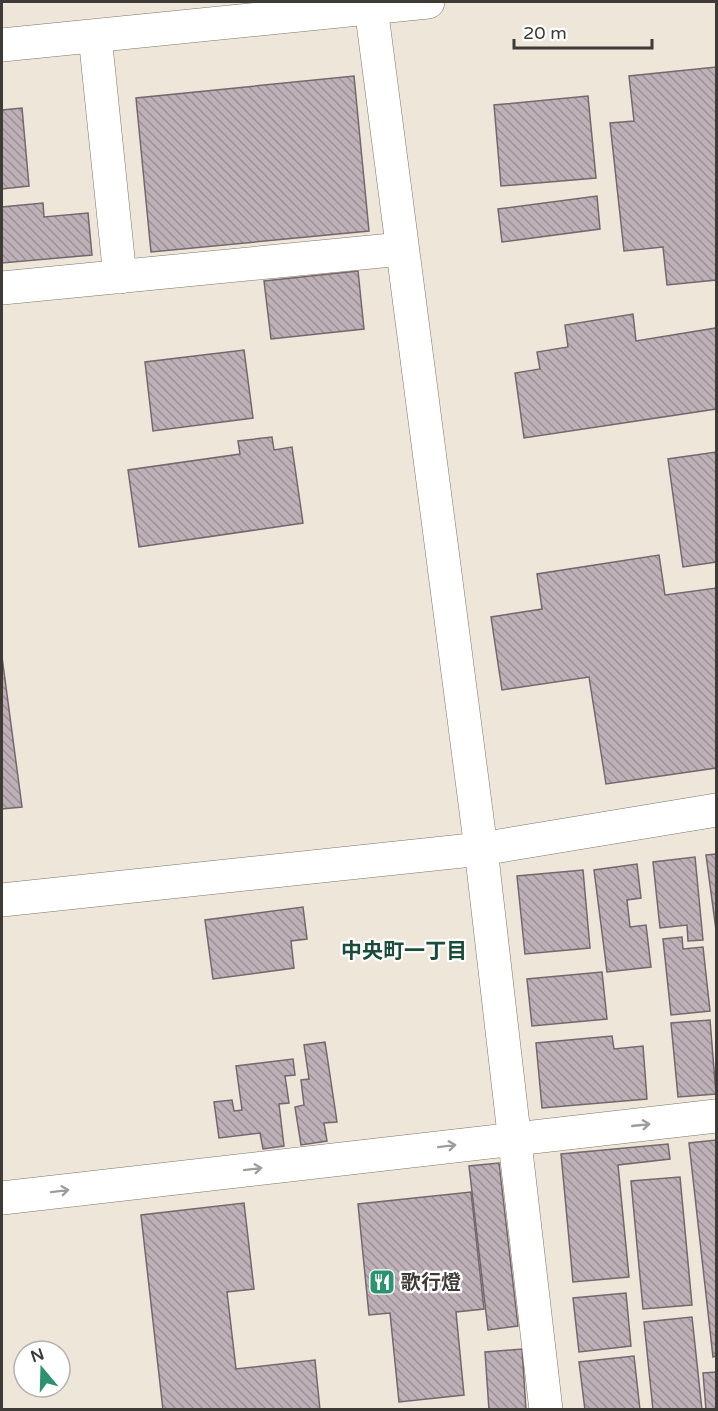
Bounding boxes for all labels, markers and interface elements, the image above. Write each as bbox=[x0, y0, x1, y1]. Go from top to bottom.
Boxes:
scale bar bbox=[514, 12, 652, 50]
text: 20 m bbox=[523, 22, 567, 44]
district label: 中央町一丁目 bbox=[341, 939, 467, 964]
one-way arrow bbox=[630, 1119, 650, 1130]
one-way arrow bbox=[437, 1141, 456, 1152]
one-way arrow bbox=[243, 1163, 263, 1174]
one-way arrow bbox=[49, 1185, 69, 1196]
restaurant icon: 歌行燈 bbox=[367, 1267, 397, 1297]
place label: 歌行燈 bbox=[401, 1271, 461, 1295]
north arrow bbox=[12, 1339, 72, 1399]
text: N bbox=[28, 1344, 47, 1367]

